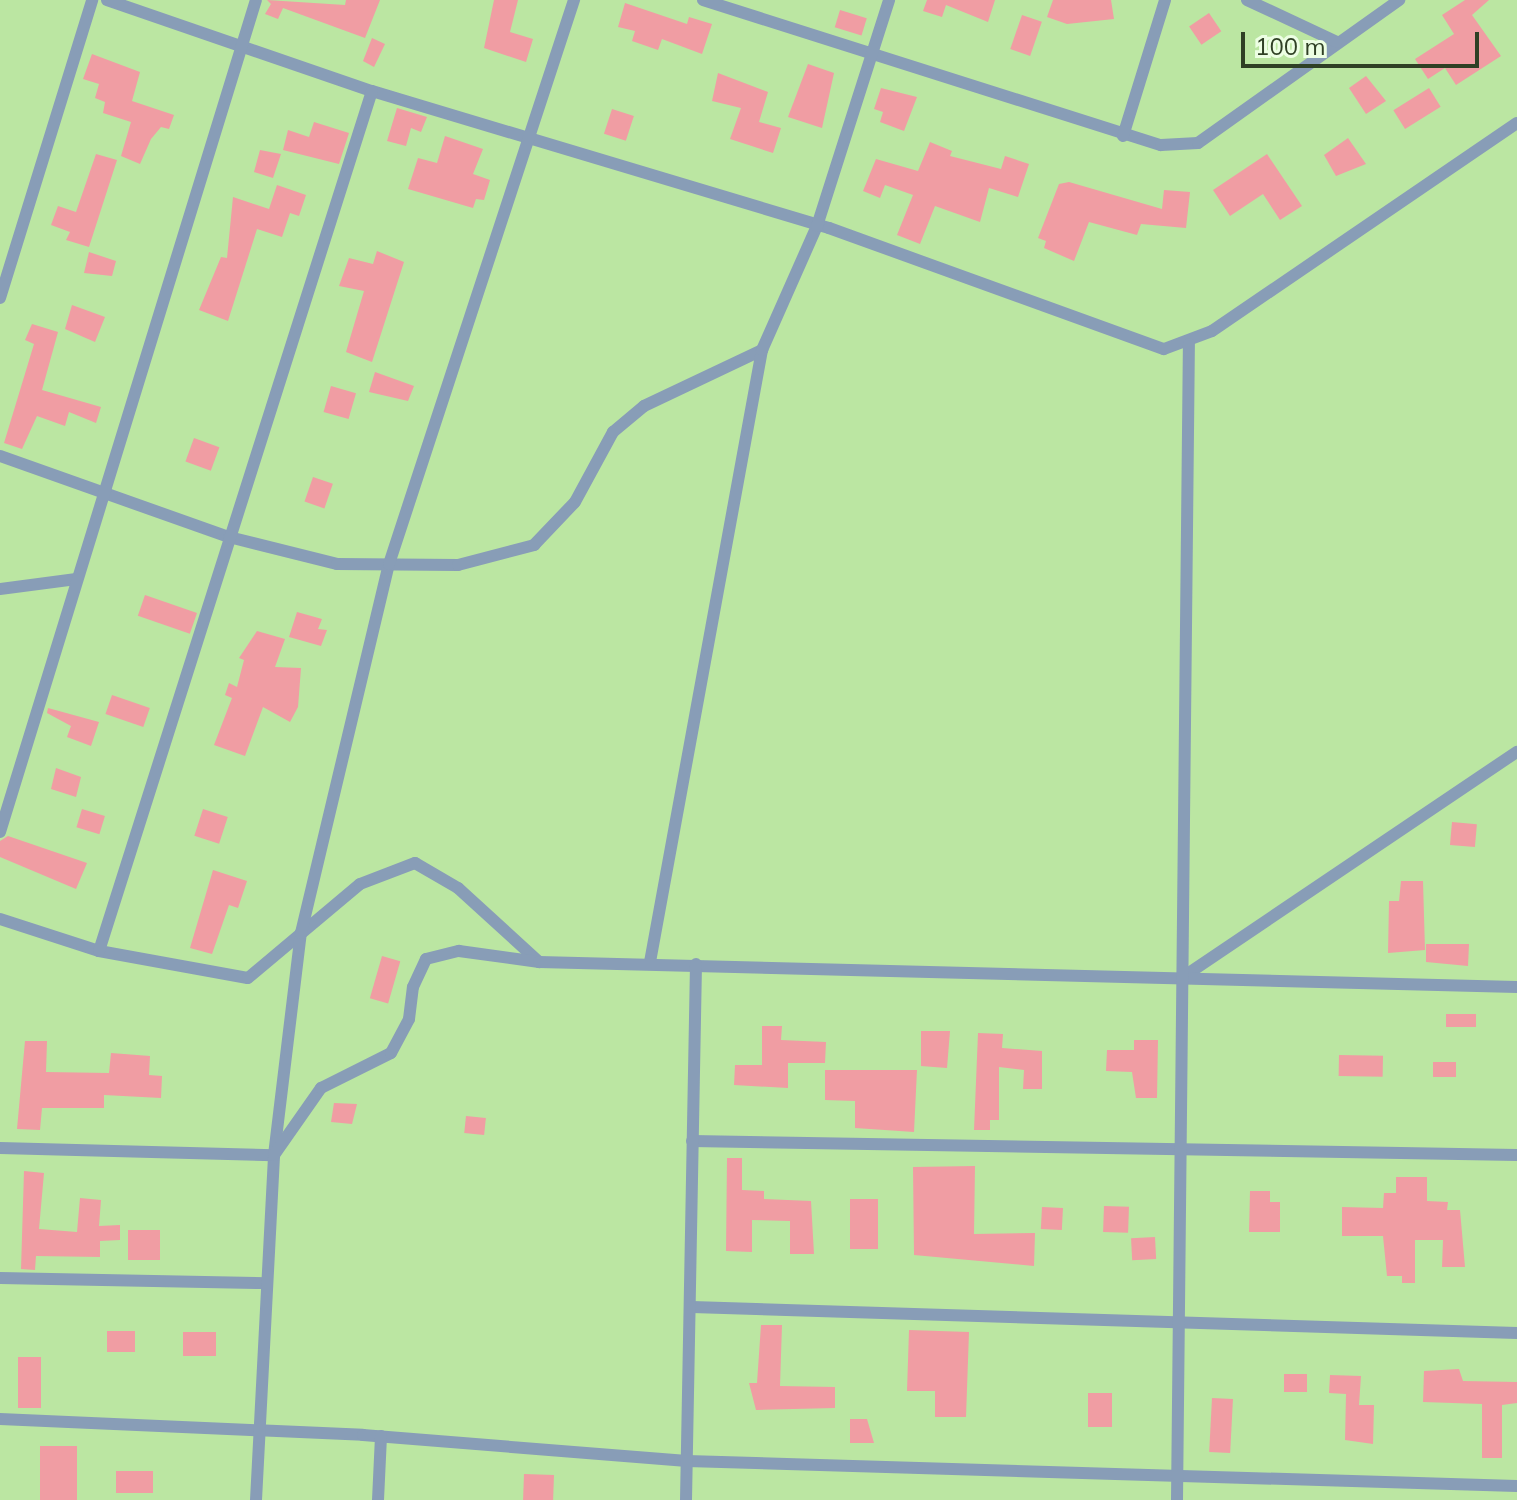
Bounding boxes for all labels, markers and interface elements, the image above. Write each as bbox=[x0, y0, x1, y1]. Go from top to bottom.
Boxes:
scale bar bbox=[1245, 16, 1483, 66]
text: 100 m bbox=[1255, 31, 1326, 61]

